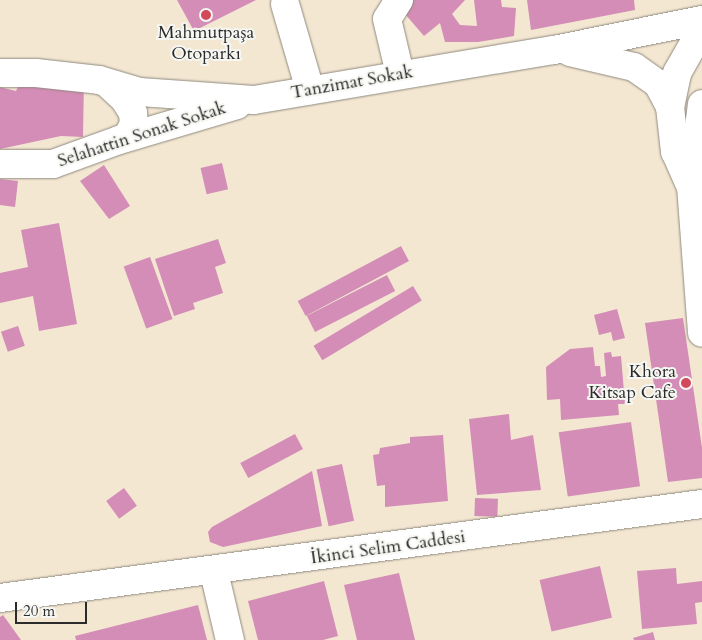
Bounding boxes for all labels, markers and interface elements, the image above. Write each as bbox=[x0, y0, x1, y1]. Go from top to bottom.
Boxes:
marker: Mahmutpaşa Otoparkı bbox=[200, 9, 212, 21]
place label: Mahmutpaşa Otoparkı bbox=[158, 23, 254, 66]
street label: Tanzimat Sokak bbox=[289, 62, 415, 104]
street label: Selahattin Sonak Sokak bbox=[55, 98, 229, 172]
place label: Khora Kitsap Cafe bbox=[588, 362, 676, 404]
marker: Khora Kitsap Cafe bbox=[680, 377, 692, 389]
street label: İkinci Selim Caddesi bbox=[309, 526, 467, 570]
scale bar bbox=[18, 592, 90, 624]
text: 20 m bbox=[23, 601, 55, 621]

